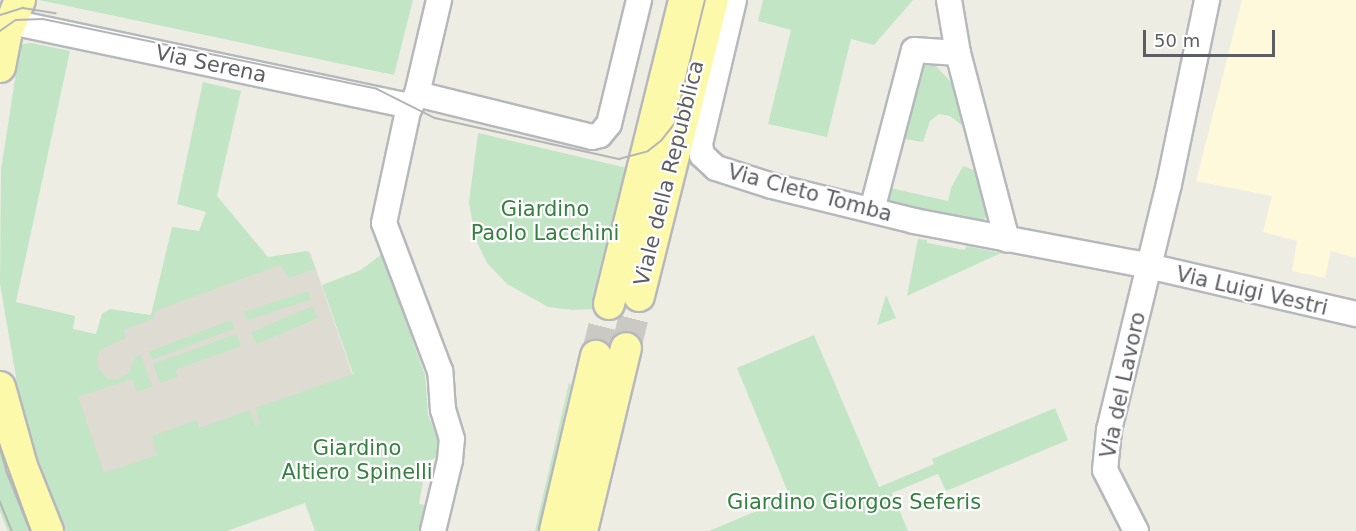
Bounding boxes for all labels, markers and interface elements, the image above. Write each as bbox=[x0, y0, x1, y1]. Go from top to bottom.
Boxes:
scale bar bbox=[1146, 18, 1278, 56]
text: 50 m bbox=[1154, 30, 1200, 51]
street label: Via Serena bbox=[153, 40, 269, 88]
street label: Viale della Repubblica bbox=[629, 58, 709, 288]
street label: Via Cleto Tomba bbox=[725, 159, 895, 227]
park label: Giardino Paolo Lacchini bbox=[471, 196, 619, 246]
street label: Via Luigi Vestri bbox=[1174, 261, 1330, 321]
street label: Via del Lavoro bbox=[1095, 310, 1151, 460]
park label: Giardino Altiero Spinelli bbox=[281, 435, 433, 485]
park label: Giardino Giorgos Seferis bbox=[727, 489, 981, 515]

